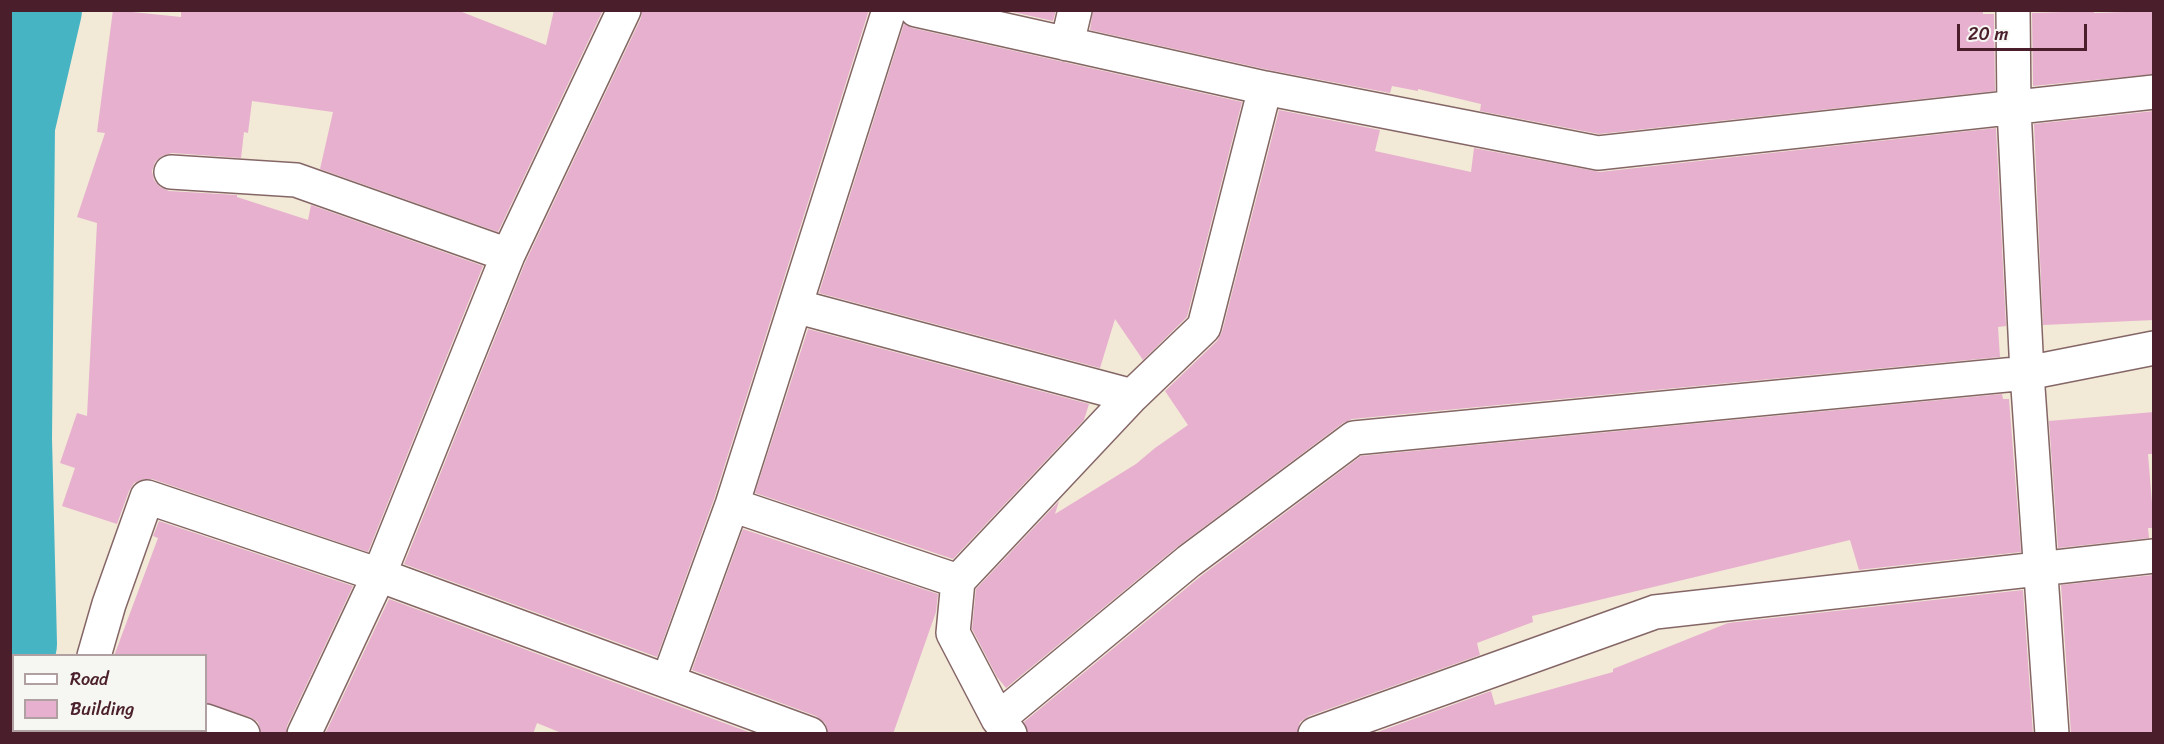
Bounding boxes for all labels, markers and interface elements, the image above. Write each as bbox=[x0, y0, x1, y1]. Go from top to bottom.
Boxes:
scale bar bbox=[1960, 12, 2090, 50]
text: 20 m bbox=[1968, 18, 2008, 50]
legend bbox=[12, 654, 207, 732]
text: Road bbox=[70, 663, 109, 695]
text: Building bbox=[70, 693, 134, 725]

